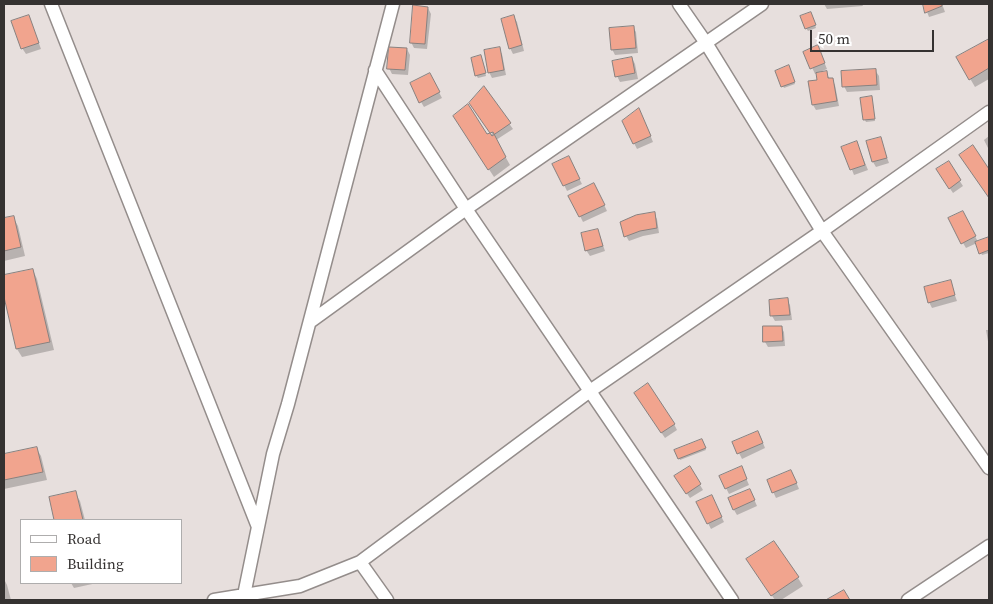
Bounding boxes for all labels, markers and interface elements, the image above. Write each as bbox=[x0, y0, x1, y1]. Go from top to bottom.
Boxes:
scale bar bbox=[813, 20, 937, 52]
text: 50 m bbox=[818, 28, 850, 49]
legend bbox=[20, 519, 182, 584]
text: Road bbox=[67, 528, 101, 549]
text: Building bbox=[67, 553, 124, 574]

